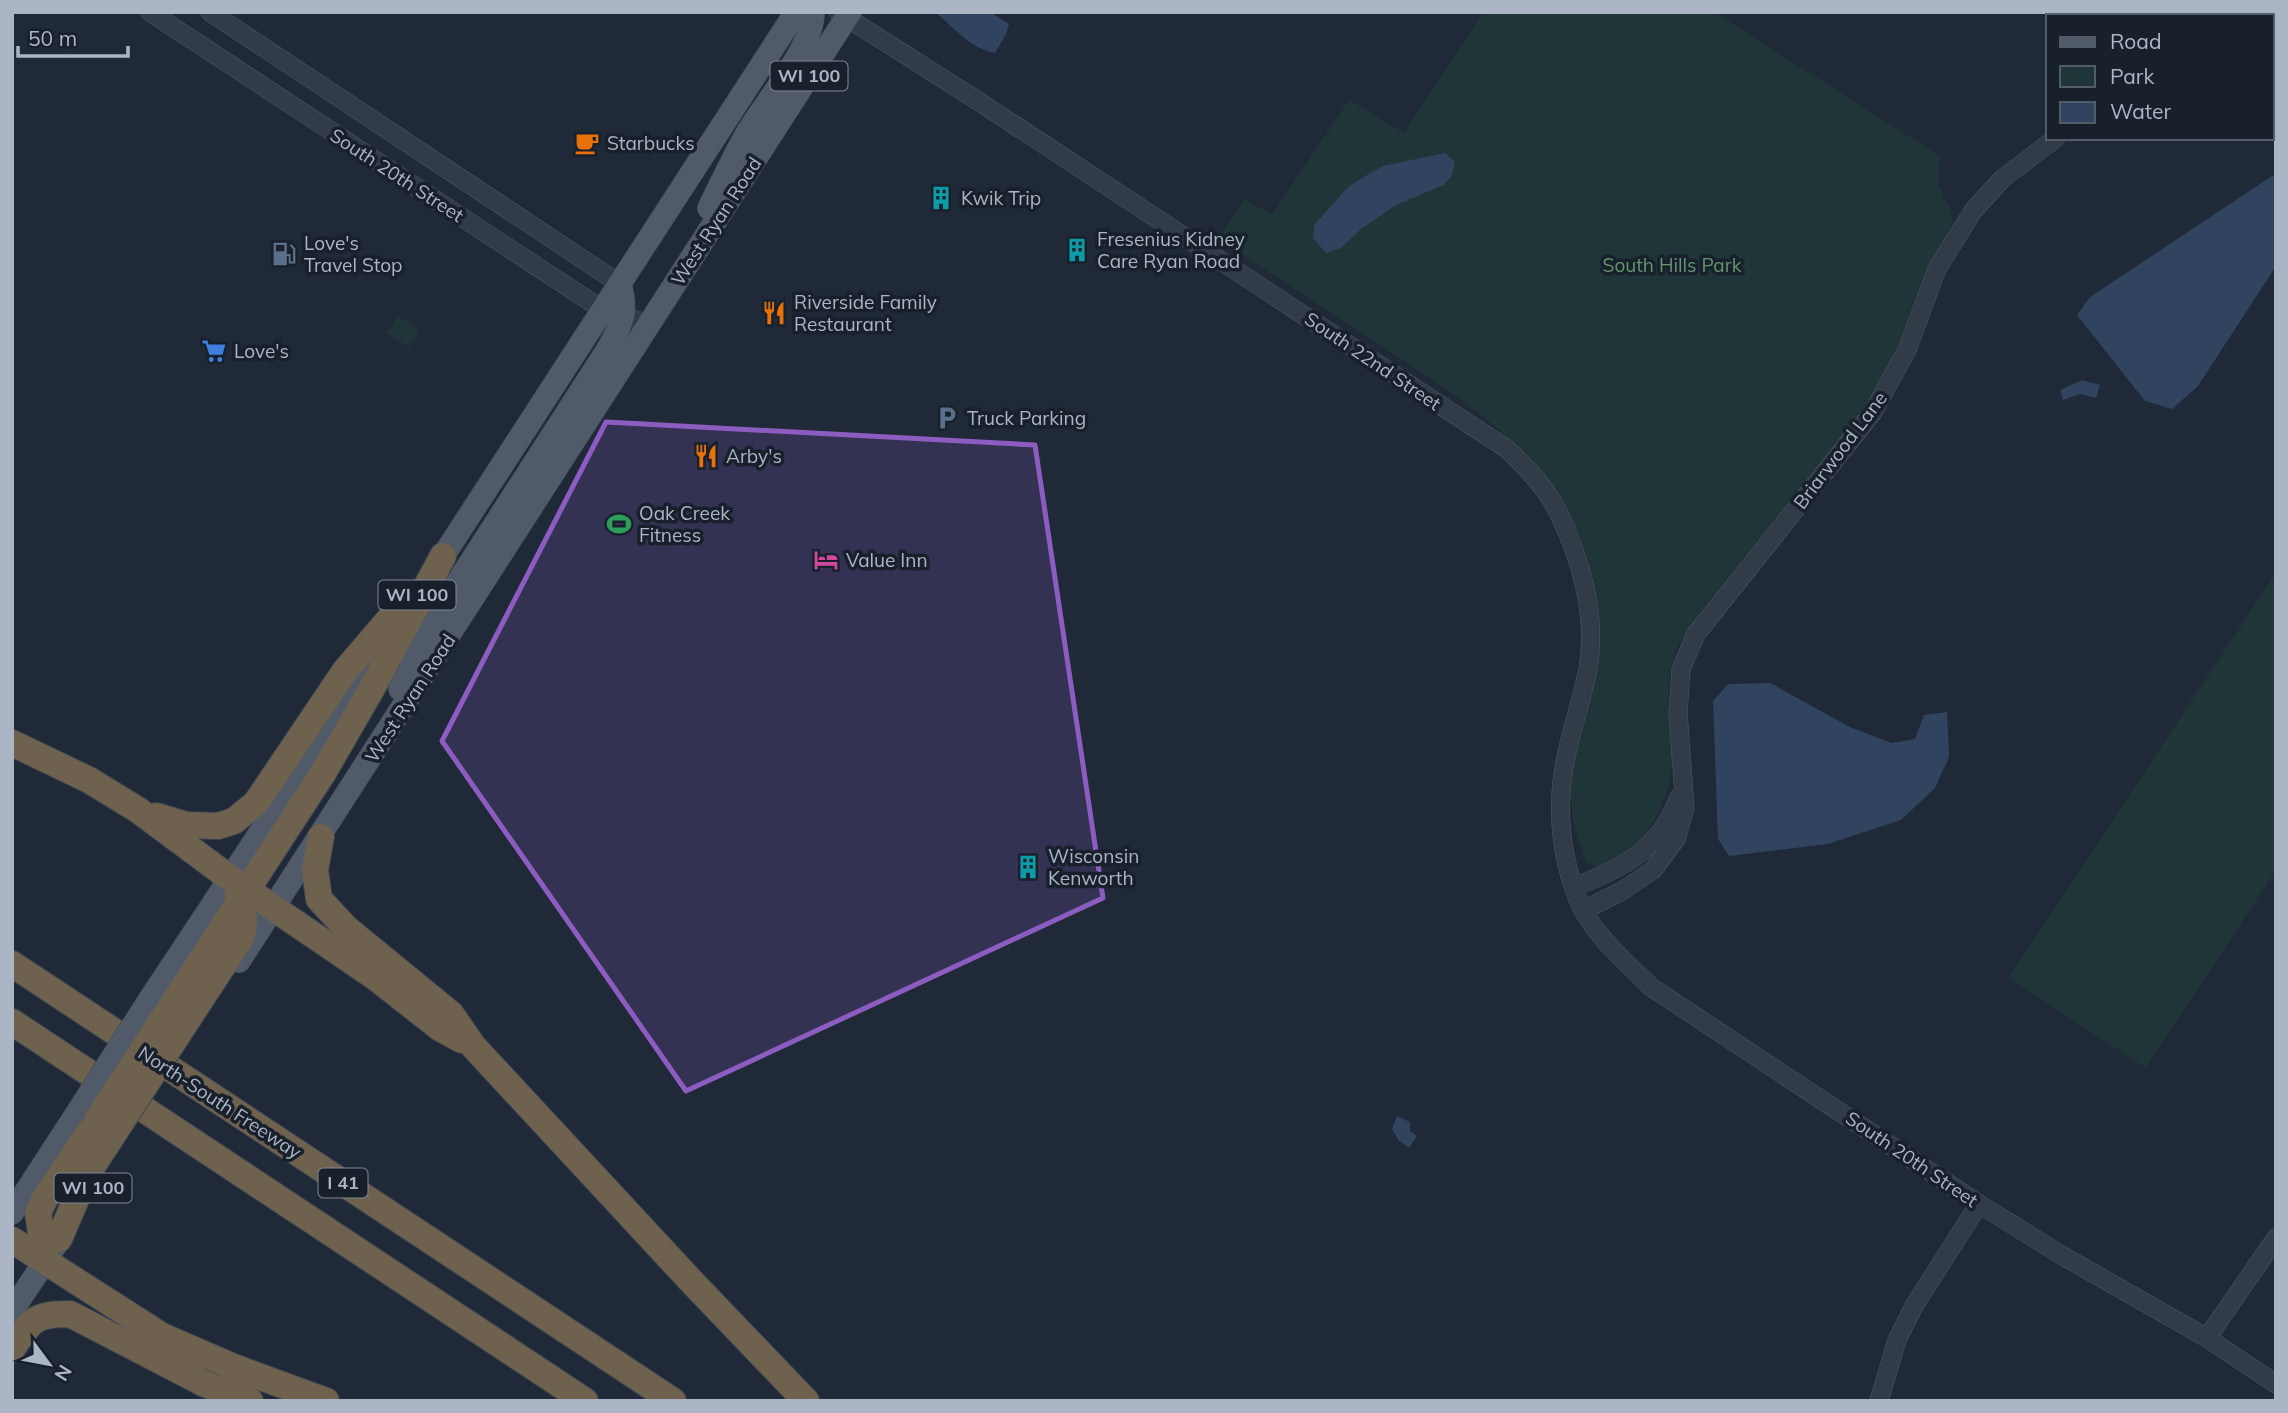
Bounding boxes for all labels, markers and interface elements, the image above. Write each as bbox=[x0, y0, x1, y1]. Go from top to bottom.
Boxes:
scale bar bbox=[18, 14, 128, 58]
legend bbox=[2046, 14, 2274, 140]
text: 50 m bbox=[28, 25, 77, 51]
text: Road bbox=[2110, 28, 2161, 54]
road number: WI 100 bbox=[770, 62, 848, 90]
text: Park bbox=[2110, 63, 2154, 89]
text: Water bbox=[2110, 98, 2171, 124]
street label: South 20th Street bbox=[326, 123, 469, 227]
cafe icon: Starbucks bbox=[573, 129, 601, 157]
place label: Starbucks bbox=[607, 131, 695, 155]
street label: West Ryan Road bbox=[666, 152, 766, 290]
building icon: Kwik Trip bbox=[927, 184, 955, 212]
place label: Kwik Trip bbox=[961, 186, 1041, 210]
place label: Fresenius Kidney Care Ryan Road bbox=[1097, 227, 1245, 273]
place label: Love's Travel Stop bbox=[304, 231, 403, 277]
building icon: Fresenius Kidney Care Ryan Road bbox=[1063, 236, 1091, 264]
fuel station icon: Love's Travel Stop bbox=[270, 240, 298, 268]
park label: South Hills Park bbox=[1603, 253, 1742, 277]
place label: Riverside Family Restaurant bbox=[794, 290, 937, 336]
restaurant icon: Riverside Family Restaurant bbox=[760, 299, 788, 327]
street label: South 22nd Street bbox=[1300, 307, 1446, 416]
supermarket icon: Love's bbox=[200, 337, 228, 365]
place label: Love's bbox=[234, 339, 289, 363]
street label: Briarwood Lane bbox=[1788, 387, 1892, 513]
parking icon: Truck Parking bbox=[933, 404, 961, 432]
place label: Truck Parking bbox=[967, 406, 1086, 430]
restaurant icon: Arby's bbox=[692, 442, 720, 470]
place label: Arby's bbox=[726, 444, 782, 468]
place label: Oak Creek Fitness bbox=[639, 501, 730, 547]
sports icon: Oak Creek Fitness bbox=[605, 510, 633, 538]
hotel icon: Value Inn bbox=[812, 546, 840, 574]
place label: Value Inn bbox=[846, 548, 928, 572]
road number: WI 100 bbox=[378, 580, 456, 610]
street label: West Ryan Road bbox=[360, 629, 460, 767]
place label: Wisconsin Kenworth bbox=[1048, 844, 1139, 890]
building icon: Wisconsin Kenworth bbox=[1014, 853, 1042, 881]
street label: North-South Freeway bbox=[134, 1040, 306, 1164]
street label: South 20th Street bbox=[1841, 1106, 1983, 1212]
road number: I 41 bbox=[318, 1168, 368, 1198]
road number: WI 100 bbox=[55, 1174, 132, 1203]
north arrow bbox=[14, 1329, 84, 1399]
text: N bbox=[49, 1361, 77, 1385]

